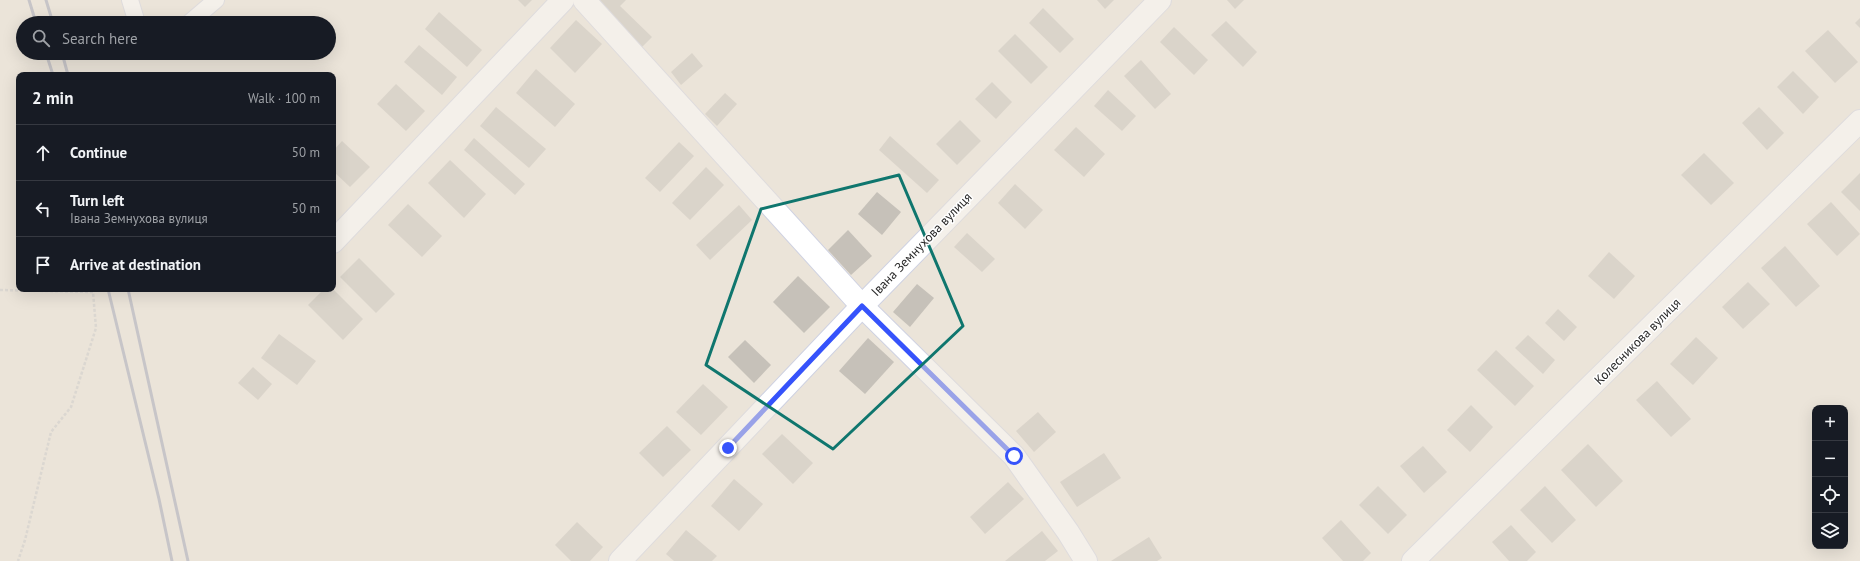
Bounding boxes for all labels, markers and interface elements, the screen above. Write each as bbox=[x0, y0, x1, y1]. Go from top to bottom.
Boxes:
search box bbox=[16, 16, 336, 60]
icon: search bbox=[30, 27, 52, 49]
text: Search here bbox=[62, 29, 138, 48]
text: 2 min bbox=[32, 87, 73, 109]
text: Walk · 100 m bbox=[248, 90, 320, 107]
icon: ahead bbox=[32, 142, 54, 164]
text: Continue bbox=[70, 143, 127, 162]
text: 50 m bbox=[292, 144, 320, 161]
street label: Івана Земнухова вулиця bbox=[867, 189, 975, 300]
text: Turn left bbox=[70, 191, 124, 210]
icon: left bbox=[32, 198, 54, 220]
text: 50 m bbox=[292, 200, 320, 217]
text: Івана Земнухова вулиця bbox=[70, 210, 208, 227]
icon: arrive bbox=[32, 254, 54, 276]
text: Arrive at destination bbox=[70, 255, 201, 274]
street label: Колесникова вулиця bbox=[1590, 294, 1684, 388]
map controls bbox=[1812, 405, 1848, 549]
button: + bbox=[1812, 405, 1848, 441]
route end bbox=[719, 439, 737, 457]
button: − bbox=[1812, 441, 1848, 477]
route start bbox=[1005, 447, 1023, 465]
button: locate bbox=[1812, 477, 1848, 513]
button: layers bbox=[1812, 513, 1848, 549]

